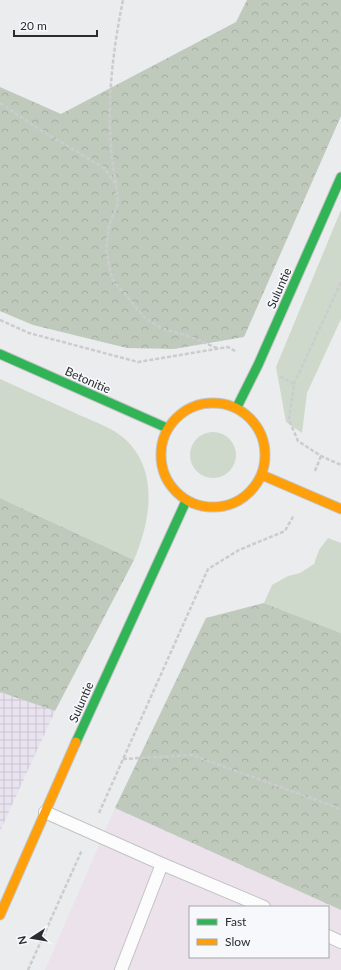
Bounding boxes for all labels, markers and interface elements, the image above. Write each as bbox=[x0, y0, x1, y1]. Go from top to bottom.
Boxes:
scale bar bbox=[14, 12, 97, 38]
text: 20 m bbox=[20, 18, 47, 33]
street label: Suluntie bbox=[263, 265, 295, 311]
street label: Betonitie bbox=[63, 363, 113, 397]
street label: Suluntie bbox=[65, 679, 97, 725]
legend bbox=[189, 906, 329, 958]
text: Fast bbox=[225, 914, 247, 929]
north arrow bbox=[12, 918, 52, 958]
text: Slow bbox=[225, 934, 251, 949]
text: N bbox=[14, 935, 29, 946]

